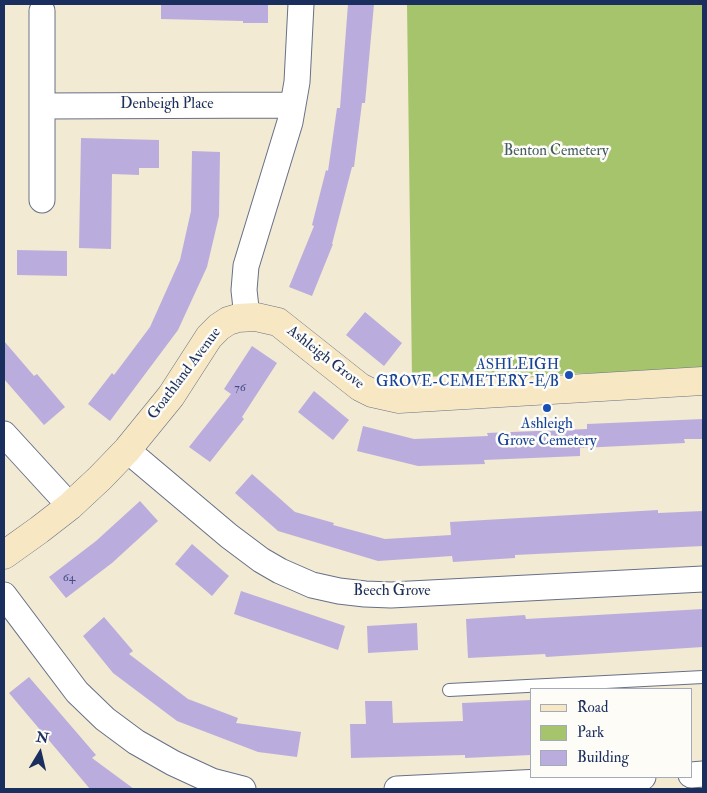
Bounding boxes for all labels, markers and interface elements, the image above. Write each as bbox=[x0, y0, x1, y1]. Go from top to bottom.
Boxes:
street label: Denbeigh Place bbox=[120, 96, 214, 114]
park label: Benton Cemetery bbox=[503, 143, 609, 161]
street label: Ashleigh Grove bbox=[283, 322, 367, 394]
street label: Goathland Avenue bbox=[145, 325, 225, 423]
place label: ASHLEIGH GROVE-CEMETERY-E/B bbox=[376, 357, 559, 392]
marker: ASHLEIGH GROVE-CEMETERY-E/B bbox=[563, 369, 575, 381]
house number: 76 bbox=[234, 381, 246, 395]
marker: Ashleigh Grove Cemetery bbox=[541, 402, 553, 414]
place label: Ashleigh Grove Cemetery bbox=[497, 416, 597, 451]
house number: 64 bbox=[63, 571, 75, 585]
street label: Beech Grove bbox=[353, 583, 431, 601]
legend bbox=[530, 688, 692, 778]
text: Road bbox=[577, 698, 608, 717]
text: Park bbox=[577, 723, 604, 742]
north arrow bbox=[15, 728, 65, 778]
text: N bbox=[35, 728, 50, 747]
text: Building bbox=[577, 748, 629, 767]

